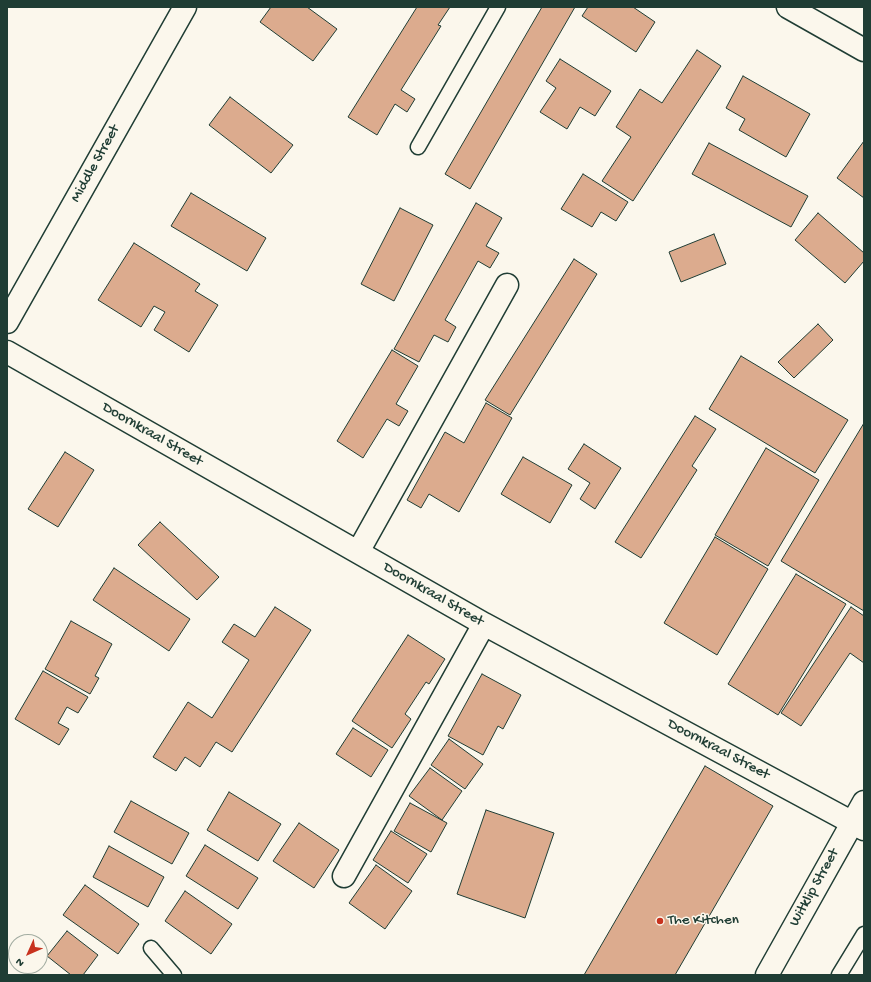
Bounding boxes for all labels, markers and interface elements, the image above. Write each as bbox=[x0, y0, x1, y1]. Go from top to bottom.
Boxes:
street label: Middle Street bbox=[67, 122, 125, 206]
street label: Doornkraal Street bbox=[98, 399, 206, 471]
street label: Doornkraal Street bbox=[379, 559, 487, 631]
street label: Doornkraal Street bbox=[664, 715, 772, 785]
street label: Witklip Street bbox=[786, 846, 844, 930]
place label: The Kitchen bbox=[668, 912, 739, 930]
marker: The Kitchen bbox=[655, 916, 665, 926]
north arrow bbox=[8, 934, 48, 974]
text: N bbox=[13, 955, 27, 969]

